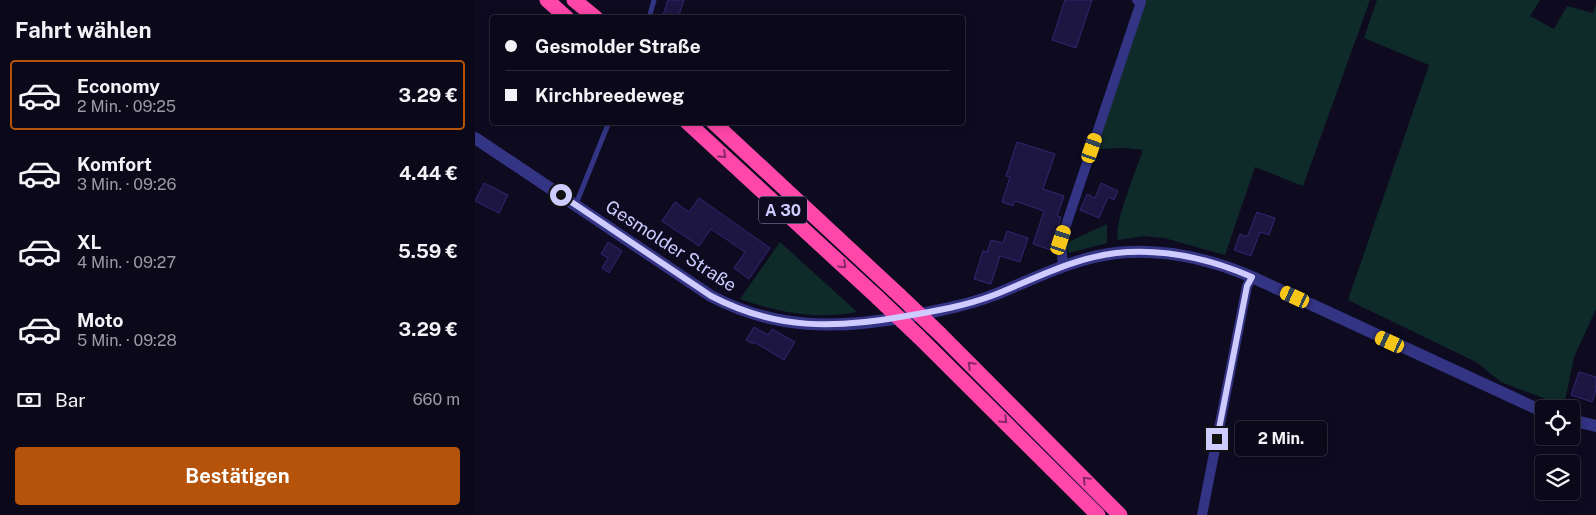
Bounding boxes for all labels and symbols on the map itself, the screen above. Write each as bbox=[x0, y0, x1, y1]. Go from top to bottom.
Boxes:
car bbox=[1080, 131, 1103, 165]
one-way arrow bbox=[718, 149, 727, 158]
route start bbox=[550, 184, 572, 206]
street label: Gesmolder Straße bbox=[602, 195, 741, 296]
road number: A 30 bbox=[759, 196, 807, 224]
car bbox=[1049, 223, 1072, 257]
one-way arrow bbox=[837, 259, 846, 268]
car bbox=[1278, 284, 1311, 310]
car bbox=[1373, 329, 1406, 355]
one-way arrow bbox=[968, 362, 977, 371]
one-way arrow bbox=[998, 414, 1007, 423]
callout: 2 Min. bbox=[1235, 422, 1327, 456]
route end bbox=[1206, 428, 1228, 450]
one-way arrow bbox=[1083, 477, 1092, 486]

